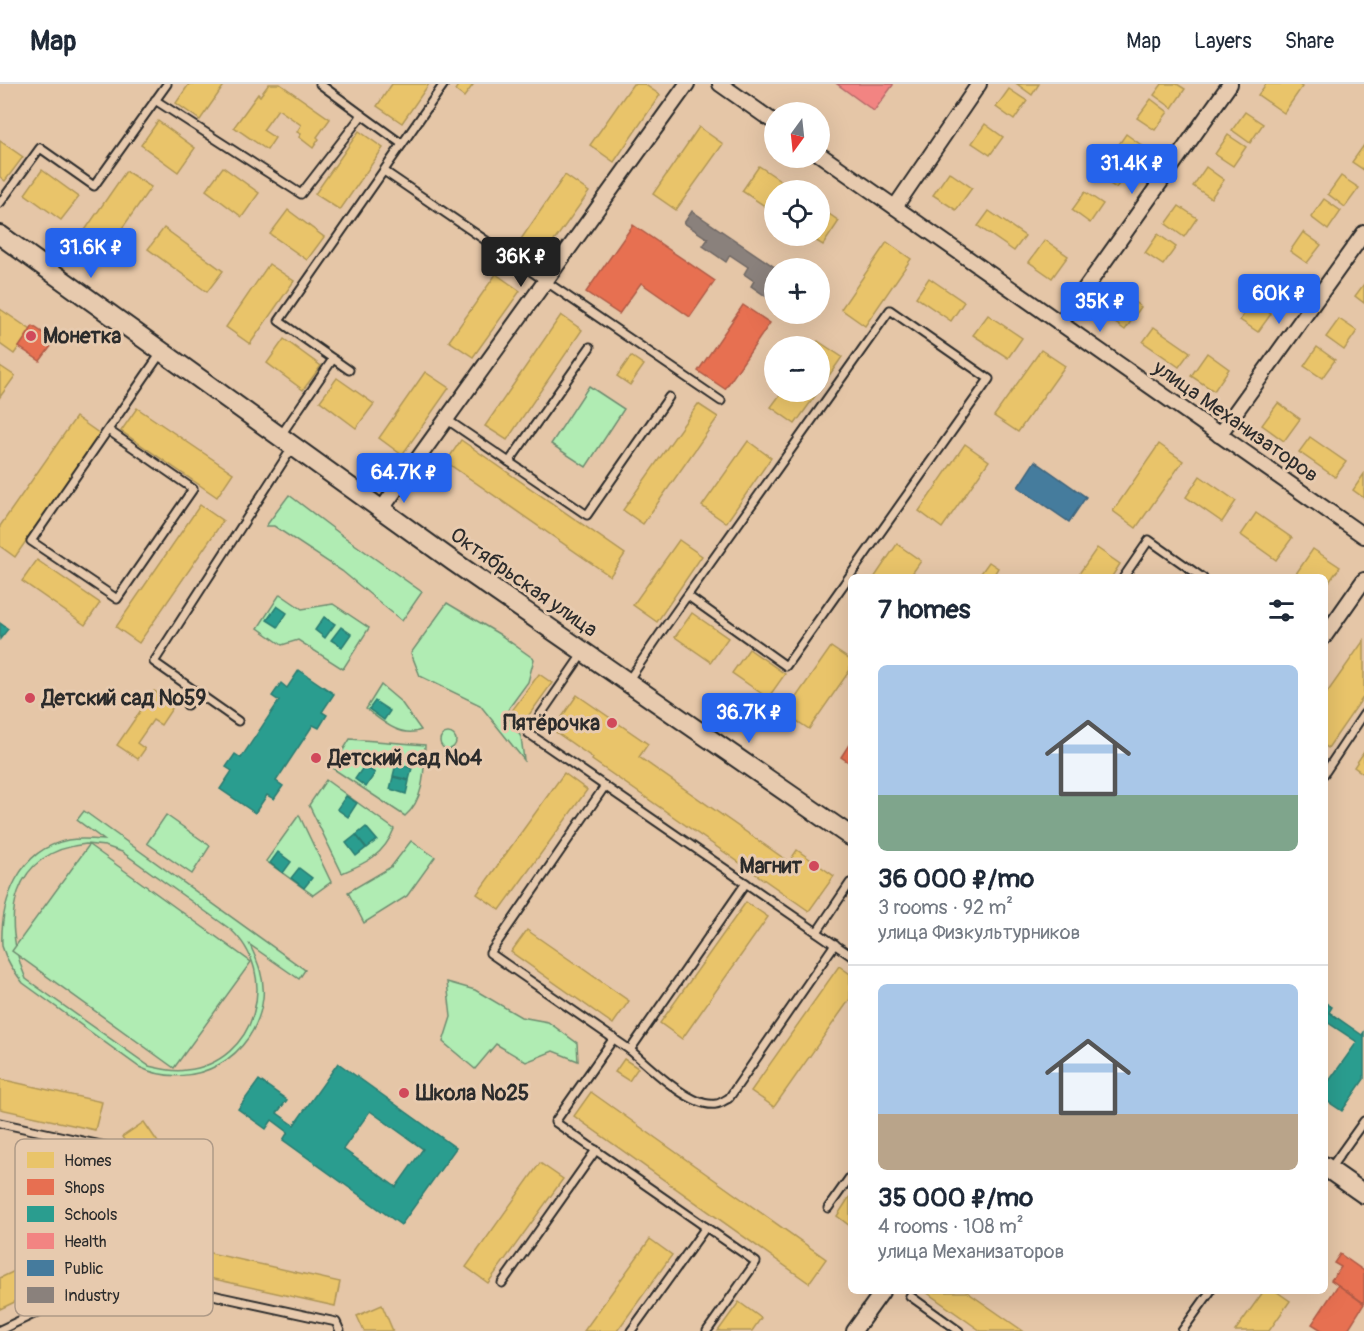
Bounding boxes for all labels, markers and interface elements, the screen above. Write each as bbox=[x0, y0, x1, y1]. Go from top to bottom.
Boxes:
text: Map bbox=[30, 24, 76, 59]
text: Map bbox=[1126, 28, 1161, 55]
text: Layers bbox=[1194, 28, 1252, 55]
text: Share bbox=[1285, 28, 1334, 55]
north arrow bbox=[764, 102, 830, 168]
map controls bbox=[764, 102, 830, 402]
pin: 31.4K ₽ bbox=[1077, 144, 1187, 195]
text: 31.4K ₽ bbox=[1100, 151, 1164, 176]
button: locate bbox=[764, 180, 830, 246]
pin: 31.6K ₽ bbox=[36, 228, 146, 279]
text: 31.6K ₽ bbox=[59, 235, 123, 260]
pin: 36K ₽ bbox=[479, 237, 563, 288]
text: 36K ₽ bbox=[495, 244, 547, 269]
button: + bbox=[764, 258, 830, 324]
pin: 60K ₽ bbox=[1237, 274, 1321, 325]
text: 60K ₽ bbox=[1252, 281, 1306, 306]
pin: 35K ₽ bbox=[1058, 282, 1142, 333]
text: 35K ₽ bbox=[1075, 289, 1125, 314]
place label: Монетка bbox=[43, 323, 122, 350]
marker: Монетка bbox=[24, 329, 38, 343]
button: − bbox=[764, 336, 830, 402]
street label: улица Механизаторов bbox=[1147, 354, 1324, 489]
pin: 64.7K ₽ bbox=[349, 453, 459, 504]
text: 64.7K ₽ bbox=[371, 460, 437, 485]
street label: Октябрьская улица bbox=[445, 521, 603, 643]
text: 7 homes bbox=[878, 594, 970, 626]
icon: filters bbox=[1265, 594, 1298, 627]
place label: Детский сад №59 bbox=[40, 685, 206, 712]
marker: Детский сад №59 bbox=[23, 691, 37, 705]
pin: 36.7K ₽ bbox=[694, 693, 804, 744]
text: 36.7K ₽ bbox=[716, 700, 782, 725]
icon: home bbox=[1034, 704, 1142, 812]
place label: Пятёрочка bbox=[503, 710, 600, 737]
marker: Пятёрочка bbox=[605, 716, 619, 730]
place label: Детский сад №4 bbox=[326, 745, 483, 772]
marker: Детский сад №4 bbox=[309, 751, 323, 765]
place label: Магнит bbox=[740, 853, 802, 880]
marker: Магнит bbox=[807, 859, 821, 873]
text: 36 000 ₽/mo bbox=[878, 863, 1034, 895]
text: 3 rooms · 92 m² bbox=[878, 895, 1013, 920]
text: улица Физкультурников bbox=[878, 920, 1080, 945]
icon: home bbox=[1034, 1023, 1142, 1131]
place label: Школа №25 bbox=[415, 1080, 529, 1107]
marker: Школа №25 bbox=[397, 1086, 411, 1100]
legend bbox=[15, 1139, 213, 1316]
text: Homes bbox=[64, 1151, 112, 1171]
text: Shops bbox=[64, 1178, 104, 1198]
text: 35 000 ₽/mo bbox=[878, 1182, 1033, 1214]
text: Schools bbox=[64, 1205, 117, 1225]
text: 4 rooms · 108 m² bbox=[878, 1214, 1024, 1239]
text: Health bbox=[64, 1232, 107, 1252]
text: улица Механизаторов bbox=[878, 1239, 1064, 1264]
text: Public bbox=[64, 1259, 104, 1279]
text: Industry bbox=[64, 1286, 120, 1306]

